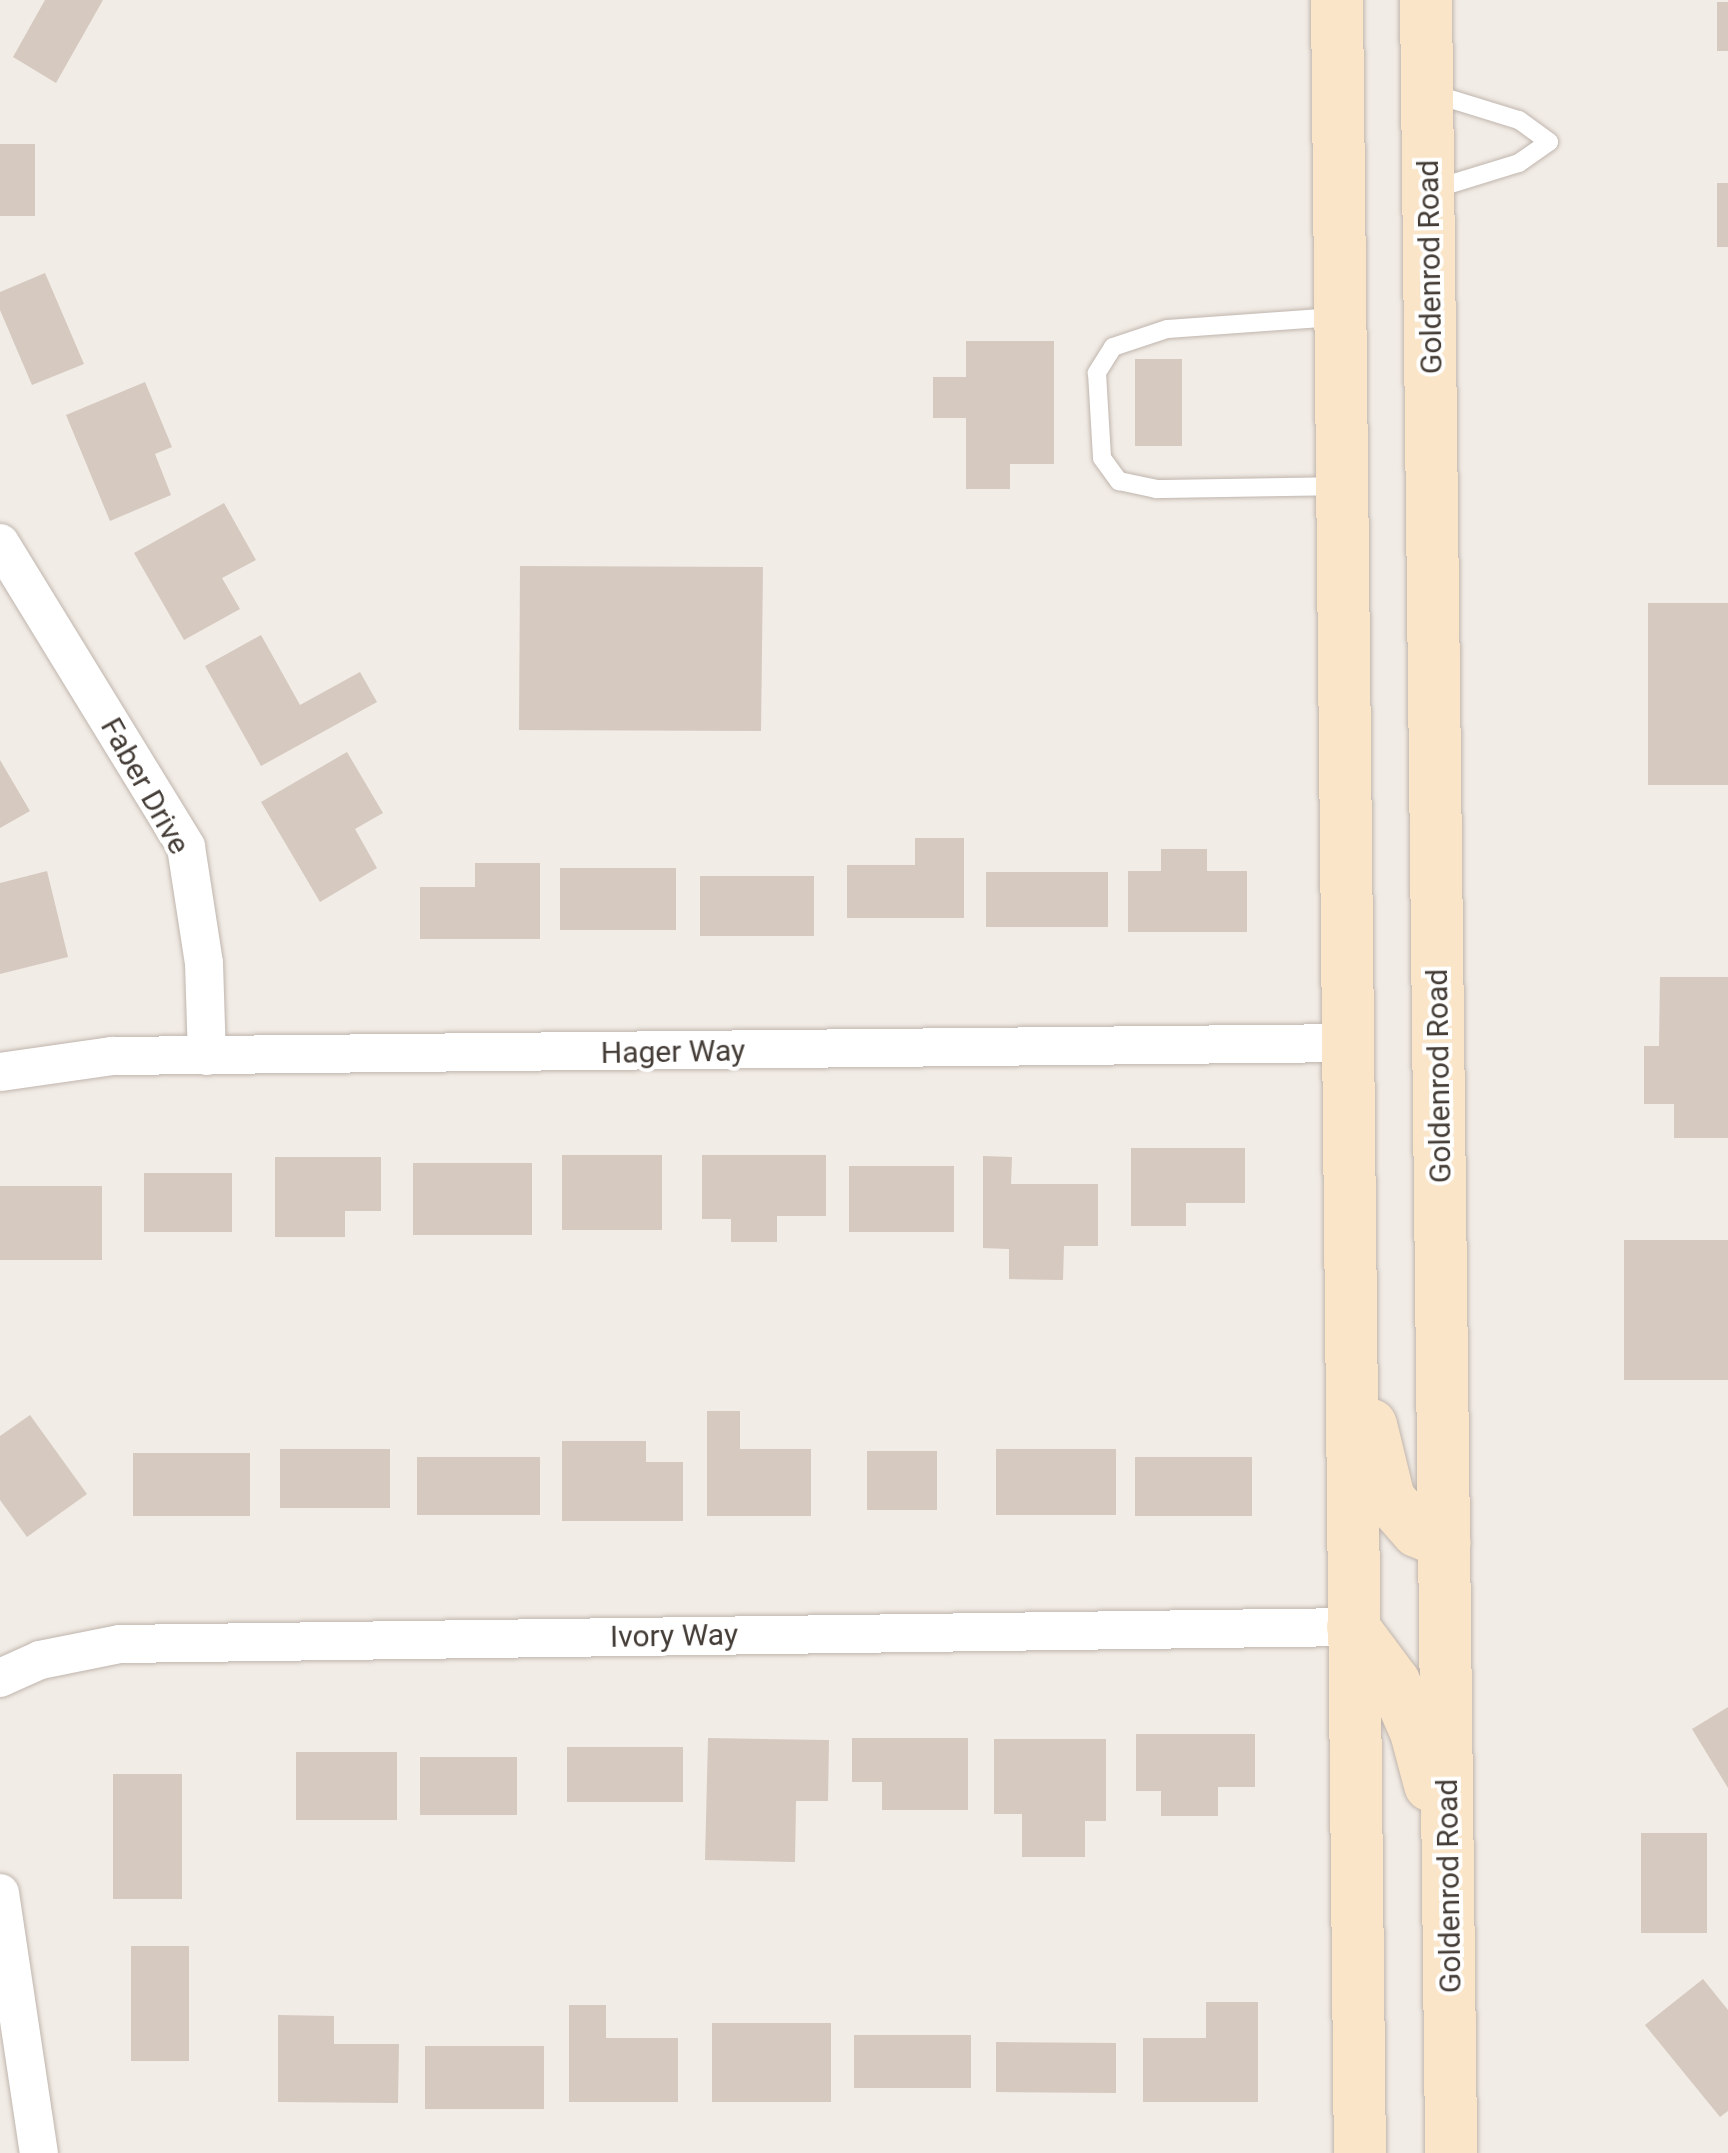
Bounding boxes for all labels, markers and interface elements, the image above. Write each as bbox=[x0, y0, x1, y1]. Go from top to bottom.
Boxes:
street label: Goldenrod Road bbox=[1410, 159, 1450, 375]
street label: Faber Drive bbox=[93, 712, 197, 860]
street label: Goldenrod Road bbox=[1419, 968, 1459, 1184]
street label: Hager Way bbox=[600, 1033, 746, 1071]
street label: Ivory Way bbox=[610, 1617, 738, 1655]
street label: Goldenrod Road bbox=[1429, 1778, 1469, 1994]

